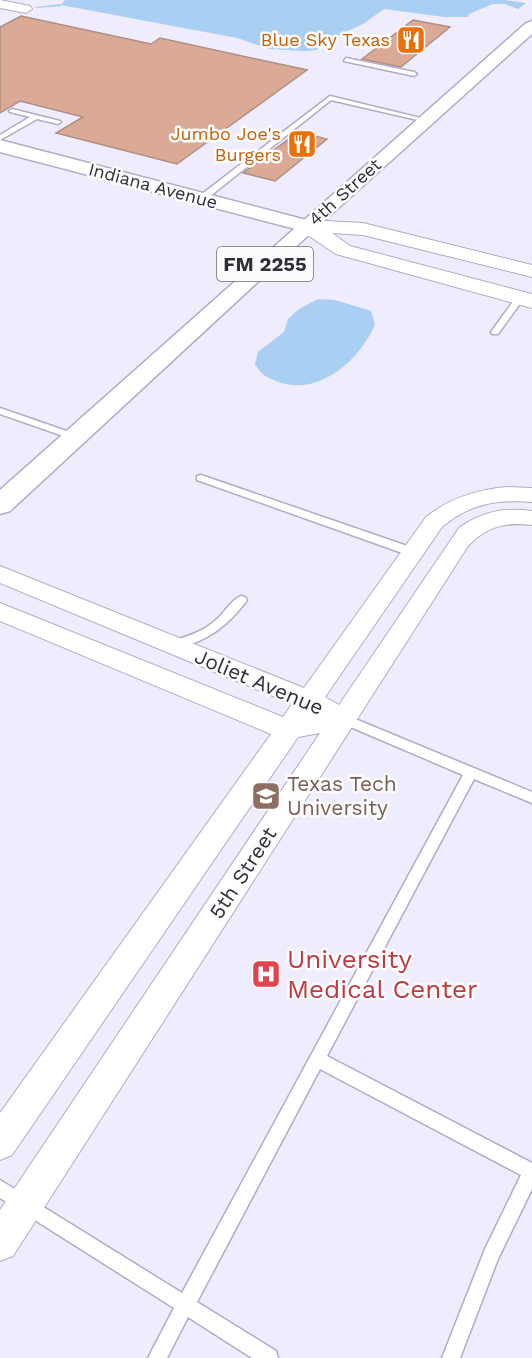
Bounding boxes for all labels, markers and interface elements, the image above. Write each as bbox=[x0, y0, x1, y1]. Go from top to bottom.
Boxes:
restaurant icon: Blue Sky Texas bbox=[395, 24, 427, 56]
place label: Blue Sky Texas bbox=[261, 29, 390, 50]
place label: Jumbo Joe's Burgers bbox=[170, 123, 281, 165]
restaurant icon: Jumbo Joe's Burgers bbox=[286, 128, 318, 160]
street label: 4th Street bbox=[304, 153, 385, 230]
street label: Indiana Avenue bbox=[86, 158, 220, 213]
road number: FM 2255 bbox=[217, 247, 313, 281]
street label: Joliet Avenue bbox=[191, 643, 327, 720]
place label: Texas Tech University bbox=[287, 771, 397, 820]
school or university icon: Texas Tech University bbox=[250, 780, 282, 812]
street label: 5th Street bbox=[204, 822, 282, 923]
place label: University Medical Center bbox=[287, 944, 478, 1004]
hospital icon: University Medical Center bbox=[250, 958, 282, 990]

